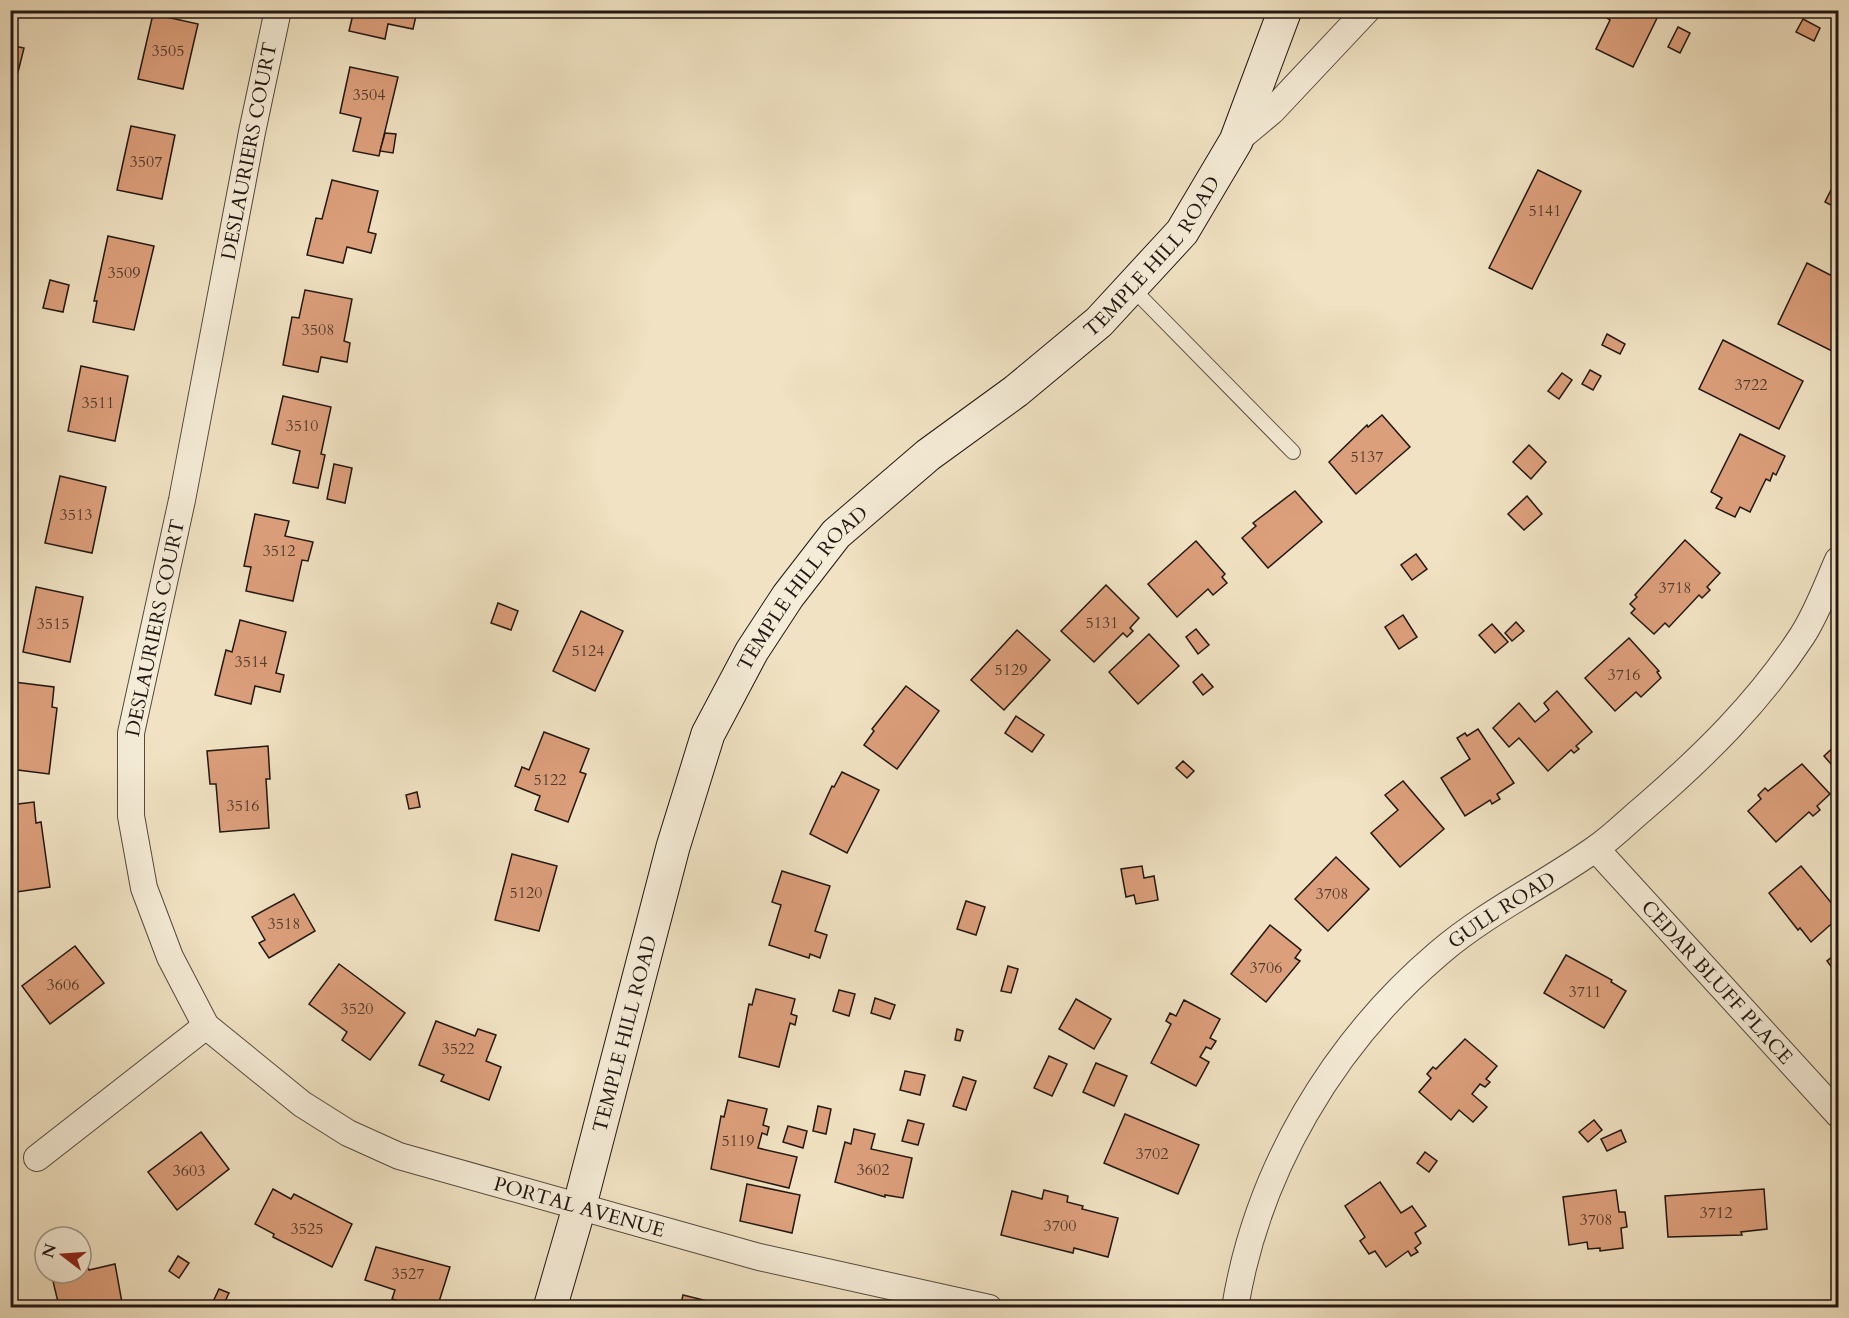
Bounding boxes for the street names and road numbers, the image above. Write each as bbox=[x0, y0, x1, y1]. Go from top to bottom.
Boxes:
street label: DESLAURIERS COURT bbox=[215, 40, 283, 262]
street label: TEMPLE HILL ROAD bbox=[1078, 171, 1226, 343]
street label: TEMPLE HILL ROAD bbox=[730, 499, 873, 675]
street label: DESLAURIERS COURT bbox=[119, 517, 191, 739]
street label: GULL ROAD bbox=[1442, 865, 1560, 955]
street label: CEDAR BLUFF PLACE bbox=[1635, 894, 1799, 1070]
street label: TEMPLE HILL ROAD bbox=[586, 933, 663, 1135]
street label: PORTAL AVENUE bbox=[491, 1170, 668, 1243]

